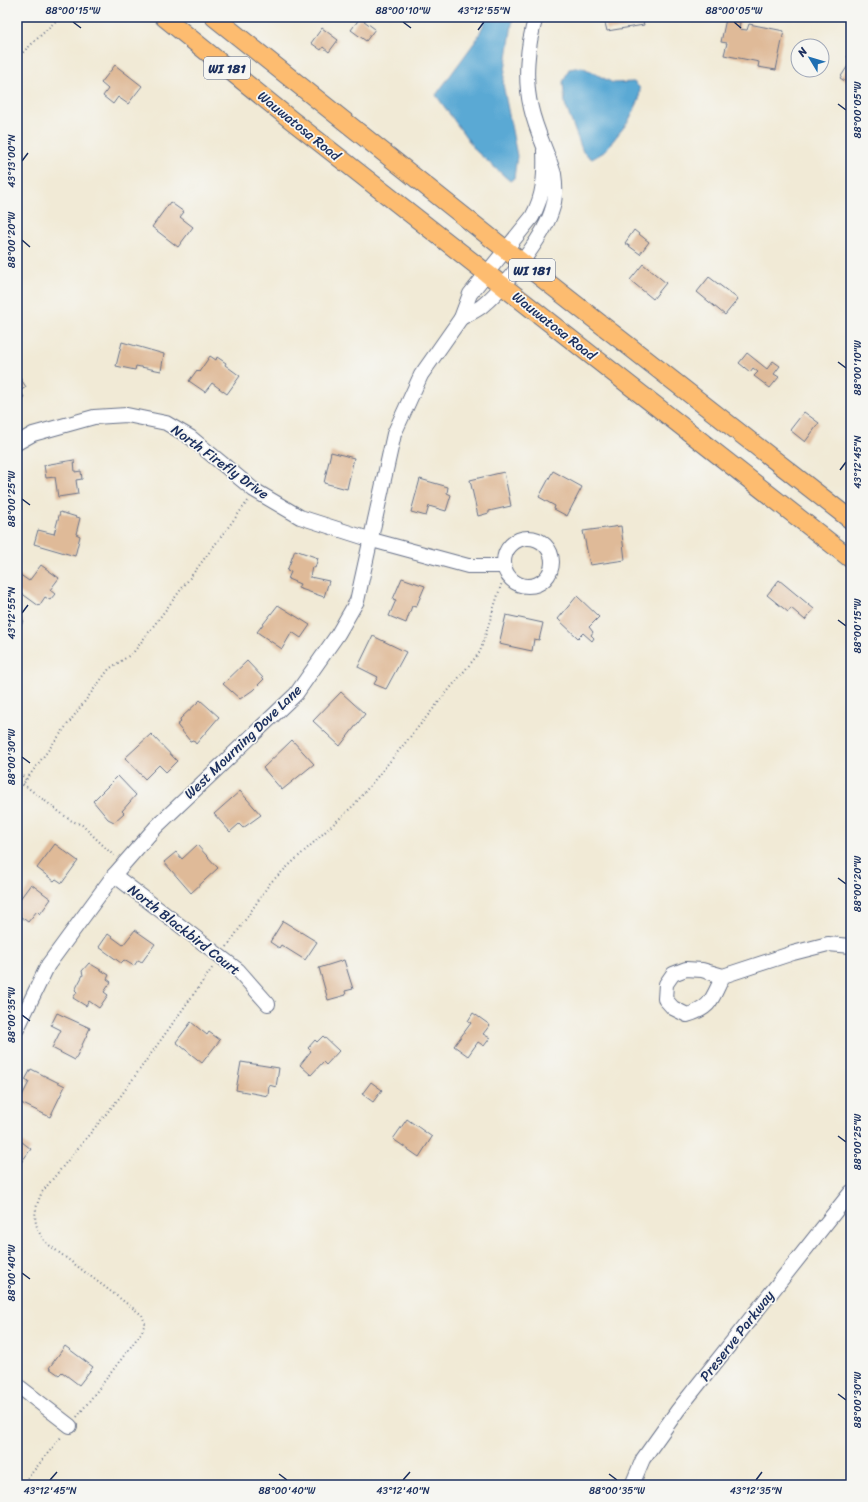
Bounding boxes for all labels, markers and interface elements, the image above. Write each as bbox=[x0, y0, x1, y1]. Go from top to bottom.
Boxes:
text: 88°00'15"W bbox=[46, 2, 101, 20]
text: 88°00'10"W bbox=[375, 2, 431, 20]
text: 43°12'55"N bbox=[457, 2, 511, 20]
text: 88°00'05"W bbox=[706, 2, 763, 20]
north arrow bbox=[790, 38, 830, 78]
text: N bbox=[792, 43, 813, 62]
road number: WI 181 bbox=[204, 57, 250, 79]
text: 88°00'05"W bbox=[849, 81, 867, 139]
street label: Wauwatosa Road bbox=[252, 84, 348, 169]
text: 43°13'00"N bbox=[3, 134, 21, 188]
text: 88°00'20"W bbox=[3, 211, 21, 268]
road number: WI 181 bbox=[509, 259, 555, 281]
street label: Wauwatosa Road bbox=[506, 285, 603, 368]
text: 88°00'10"W bbox=[849, 340, 867, 396]
street label: North Firefly Drive bbox=[166, 418, 274, 506]
text: 43°12'45"N bbox=[849, 435, 867, 489]
text: 88°00'25"W bbox=[3, 470, 21, 527]
text: 43°12'55"N bbox=[3, 586, 21, 640]
text: 88°00'15"W bbox=[849, 598, 867, 653]
street label: West Mourning Dove Lane bbox=[178, 679, 308, 805]
text: 88°00'30"W bbox=[3, 729, 21, 785]
text: 88°00'20"W bbox=[849, 855, 867, 912]
street label: North Blackbird Court bbox=[122, 878, 246, 982]
text: 88°00'35"W bbox=[3, 987, 21, 1043]
text: 88°00'25"W bbox=[849, 1113, 867, 1170]
text: 88°00'40"W bbox=[3, 1244, 21, 1302]
street label: Preserve Parkway bbox=[693, 1284, 781, 1387]
text: 88°00'30"W bbox=[849, 1372, 867, 1428]
text: 43°12'45"N bbox=[23, 1482, 77, 1500]
text: 88°00'40"W bbox=[258, 1482, 316, 1500]
text: 43°12'40"N bbox=[376, 1482, 430, 1500]
text: 88°00'35"W bbox=[589, 1482, 645, 1500]
text: 43°12'35"N bbox=[730, 1482, 782, 1500]

